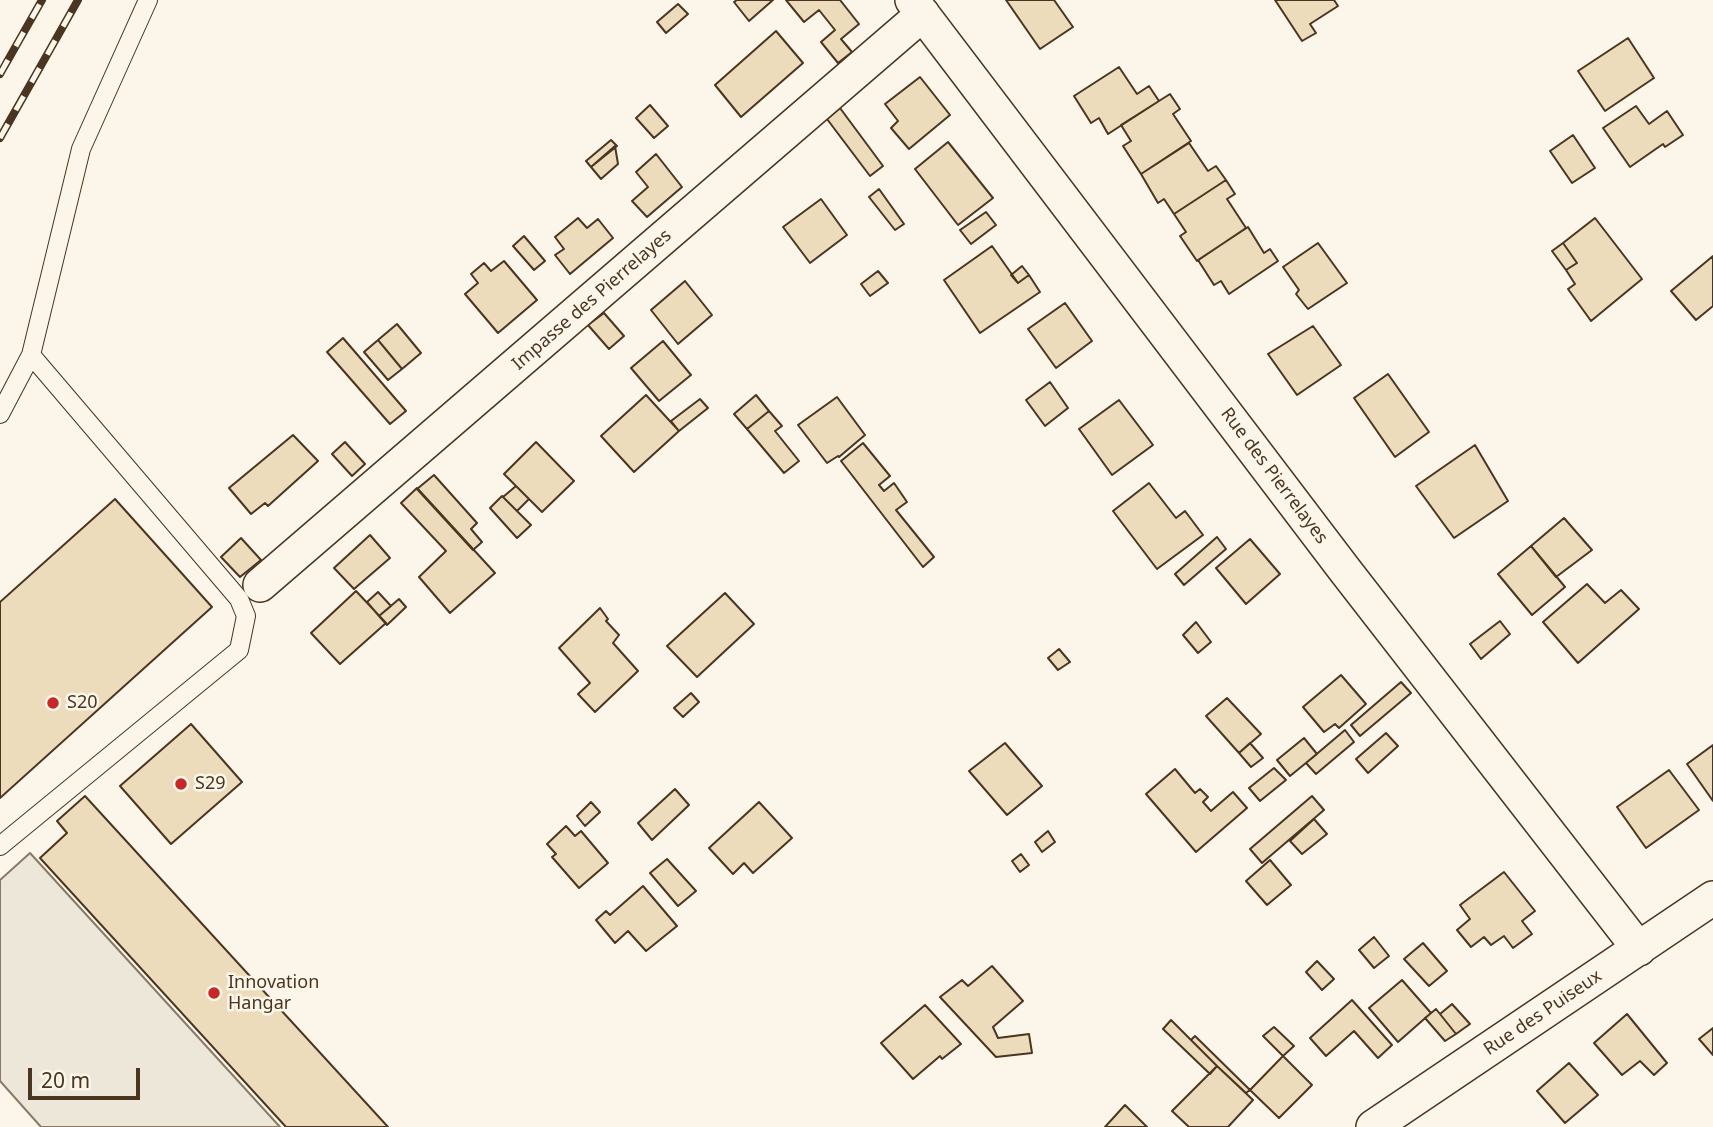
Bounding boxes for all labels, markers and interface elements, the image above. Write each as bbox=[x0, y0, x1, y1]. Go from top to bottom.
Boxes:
street label: Impasse des Pierrelayes bbox=[508, 225, 676, 375]
street label: Rue des Pierrelayes bbox=[1216, 404, 1332, 548]
place label: S20 bbox=[67, 692, 97, 714]
marker: S20 bbox=[45, 695, 61, 711]
place label: S29 bbox=[195, 773, 225, 795]
marker: S29 bbox=[173, 776, 189, 792]
street label: Rue des Puiseux bbox=[1480, 966, 1606, 1060]
place label: Innovation Hangar bbox=[228, 972, 319, 1014]
marker: Innovation Hangar bbox=[206, 985, 222, 1001]
scale bar bbox=[32, 1054, 144, 1098]
text: 20 m bbox=[41, 1066, 90, 1094]

